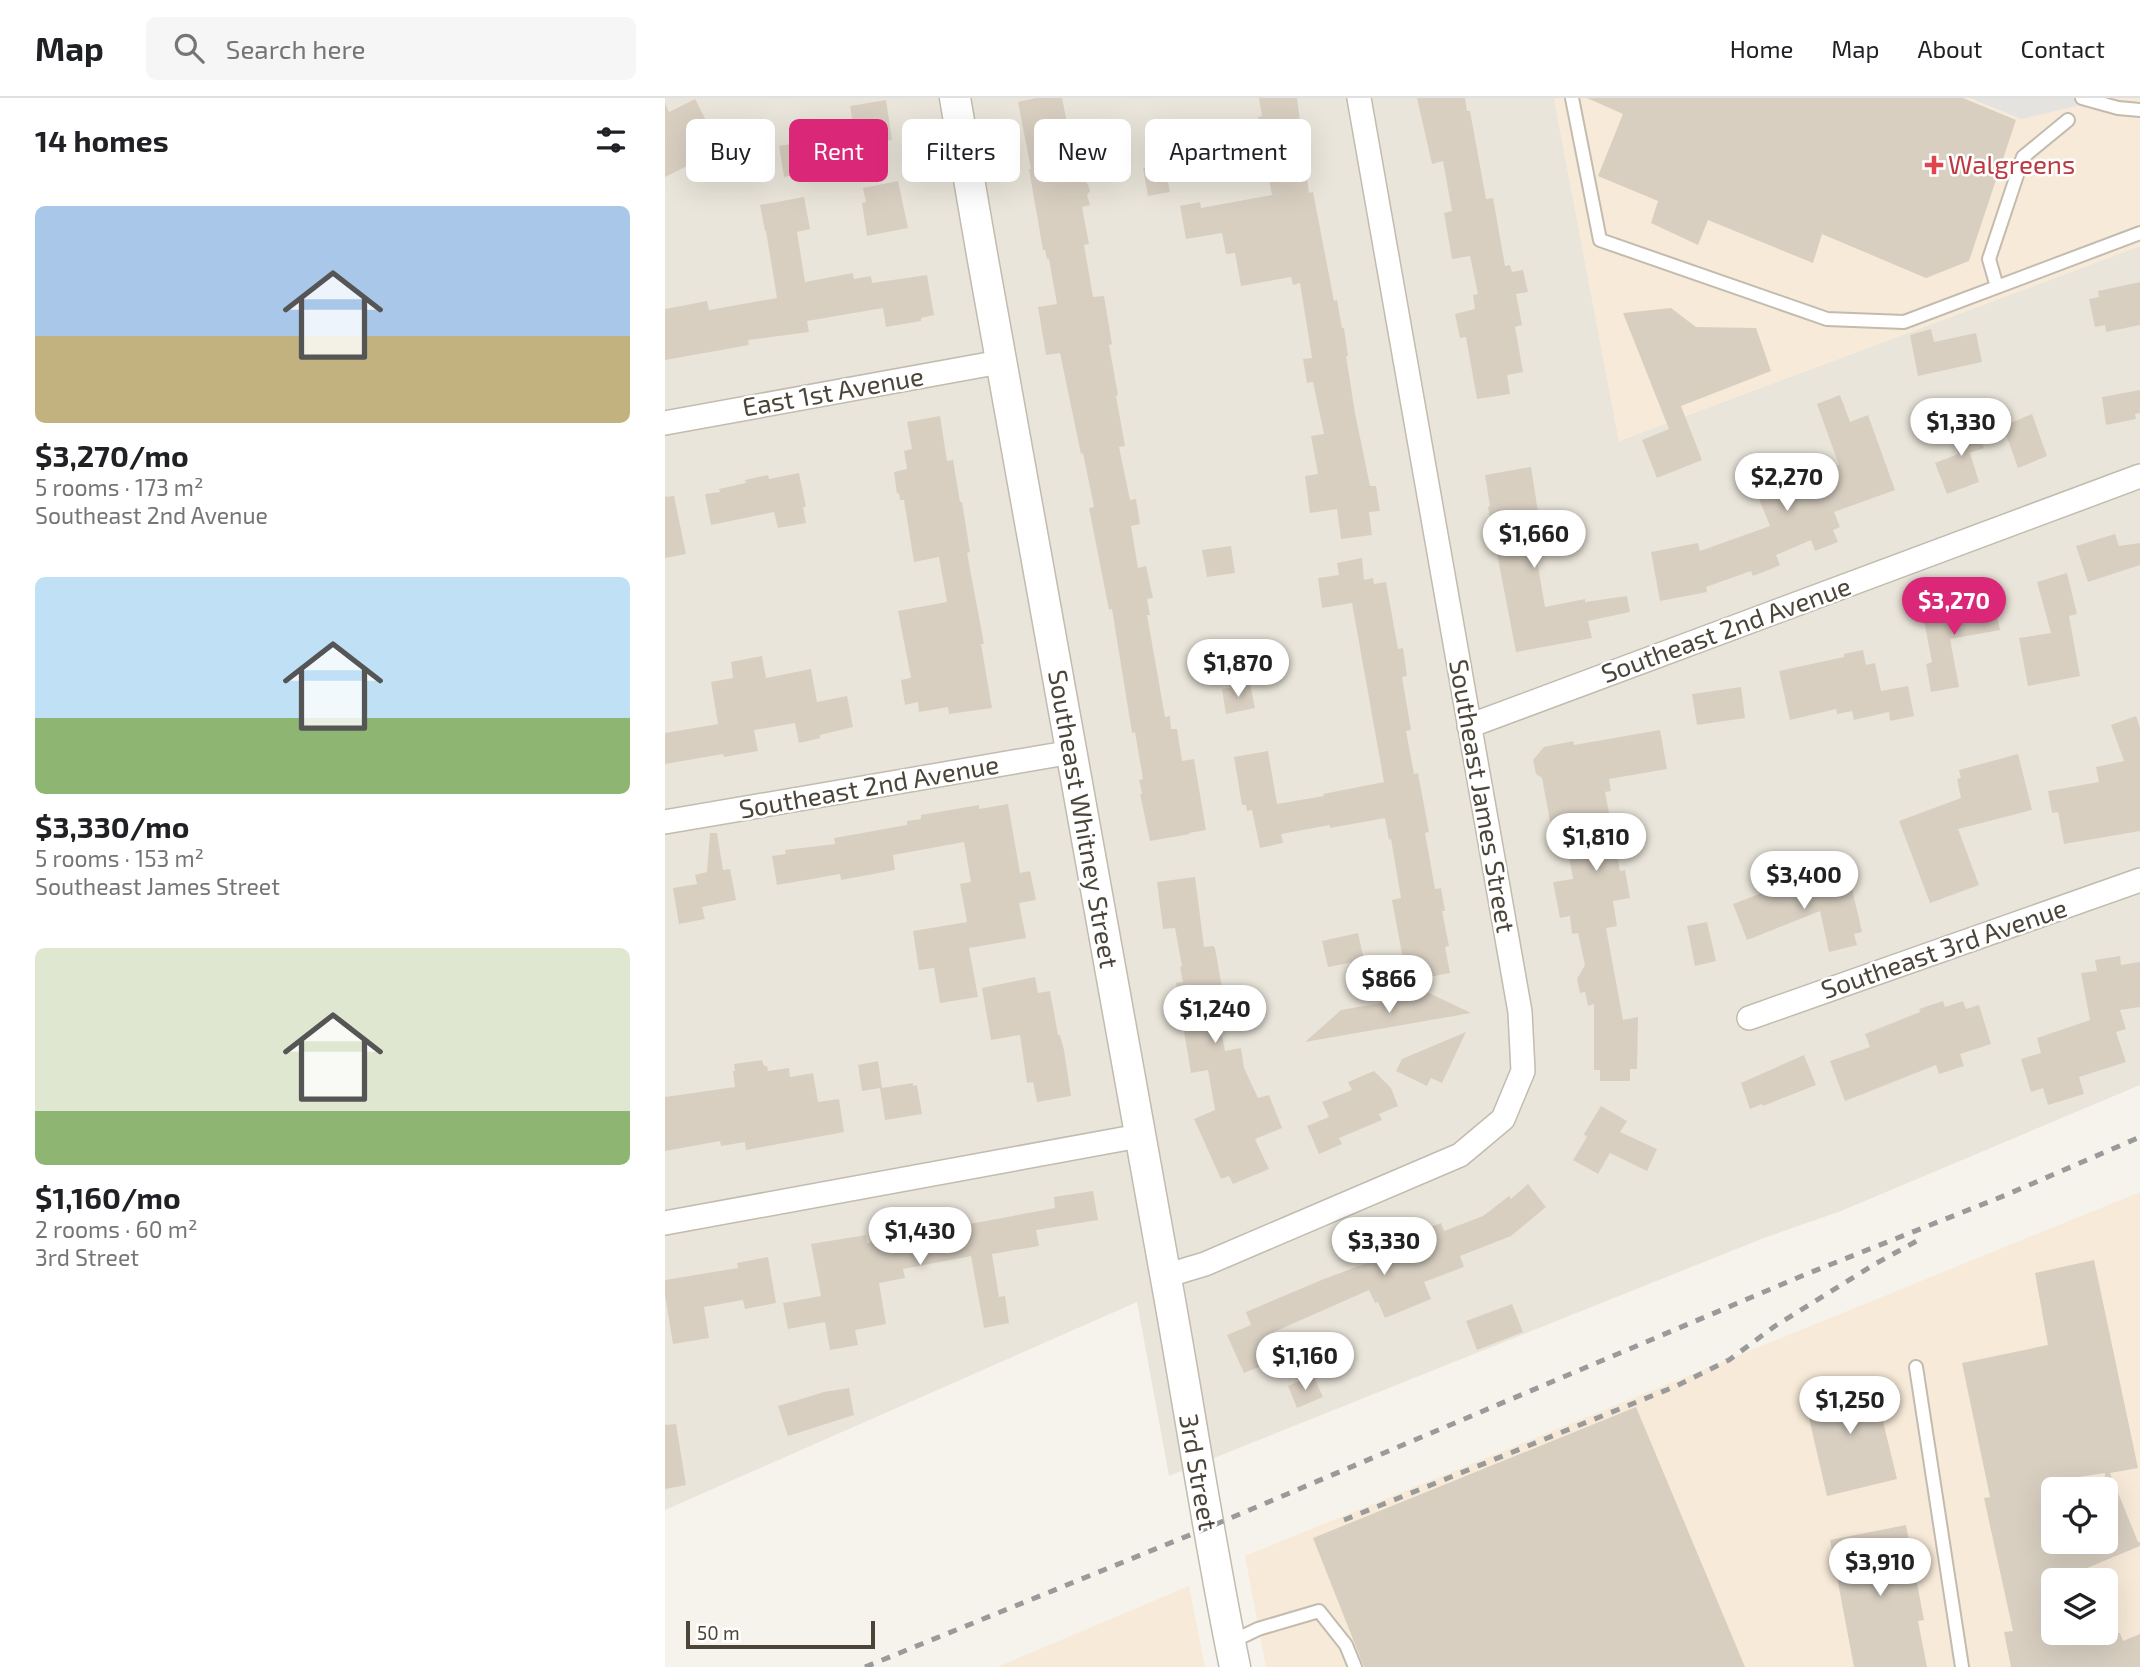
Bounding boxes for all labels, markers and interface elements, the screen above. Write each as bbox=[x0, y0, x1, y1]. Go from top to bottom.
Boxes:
search box bbox=[146, 17, 636, 80]
text: Map bbox=[35, 28, 104, 68]
icon: search bbox=[170, 29, 208, 67]
text: Search here bbox=[226, 33, 365, 64]
text: Home bbox=[1730, 34, 1793, 63]
text: Map bbox=[1831, 34, 1879, 63]
text: About bbox=[1917, 34, 1983, 63]
text: Contact bbox=[2021, 34, 2105, 63]
chip: Buy bbox=[686, 119, 775, 182]
chip: Rent bbox=[789, 119, 888, 182]
chip: Filters bbox=[902, 119, 1020, 182]
chip: New bbox=[1034, 119, 1131, 182]
chip: Apartment bbox=[1145, 119, 1311, 182]
icon: filters bbox=[592, 121, 630, 159]
text: 14 homes bbox=[35, 122, 169, 158]
place label: Walgreens bbox=[1948, 148, 2075, 179]
marker: Walgreens bbox=[1926, 157, 1942, 173]
icon: home bbox=[270, 252, 396, 378]
street label: East 1st Avenue bbox=[740, 359, 926, 422]
pin: $1,330 bbox=[1904, 398, 2018, 458]
text: $1,330 bbox=[1926, 407, 1996, 435]
text: $3,270/mo bbox=[35, 437, 189, 473]
pin: $2,270 bbox=[1730, 454, 1844, 513]
text: $2,270 bbox=[1751, 462, 1823, 490]
text: 5 rooms · 173 m² bbox=[35, 473, 204, 501]
text: Southeast 2nd Avenue bbox=[35, 501, 268, 529]
pin: $1,660 bbox=[1477, 510, 1591, 570]
text: $1,660 bbox=[1499, 519, 1569, 547]
street label: Southeast 2nd Avenue bbox=[1596, 569, 1854, 688]
pin: $3,270 bbox=[1897, 578, 2011, 637]
text: $3,270 bbox=[1918, 586, 1990, 614]
icon: home bbox=[270, 623, 396, 749]
pin: $1,870 bbox=[1181, 640, 1295, 699]
text: $1,870 bbox=[1203, 648, 1273, 676]
street label: Southeast James Street bbox=[1444, 657, 1523, 935]
street label: Southeast Whitney Street bbox=[1043, 667, 1126, 970]
street label: Southeast 2nd Avenue bbox=[736, 747, 1001, 824]
text: $3,330/mo bbox=[35, 808, 189, 844]
pin: $1,810 bbox=[1539, 814, 1653, 873]
text: $1,810 bbox=[1562, 822, 1630, 850]
text: 5 rooms · 153 m² bbox=[35, 844, 204, 872]
pin: $3,400 bbox=[1747, 852, 1861, 911]
text: $3,400 bbox=[1766, 860, 1842, 888]
text: Southeast James Street bbox=[35, 872, 280, 900]
street label: Southeast 3rd Avenue bbox=[1816, 891, 2071, 1004]
pin: $866 bbox=[1348, 956, 1430, 1015]
text: $866 bbox=[1362, 964, 1416, 992]
pin: $1,240 bbox=[1158, 986, 1272, 1045]
icon: home bbox=[270, 994, 396, 1120]
text: $1,240 bbox=[1179, 994, 1251, 1022]
text: $1,160/mo bbox=[35, 1179, 181, 1215]
pin: $1,430 bbox=[863, 1208, 977, 1267]
text: 2 rooms · 60 m² bbox=[35, 1215, 197, 1243]
text: $1,430 bbox=[885, 1216, 955, 1244]
pin: $3,330 bbox=[1327, 1218, 1441, 1277]
text: $3,330 bbox=[1348, 1226, 1420, 1254]
text: 3rd Street bbox=[35, 1243, 139, 1271]
pin: $1,160 bbox=[1248, 1332, 1362, 1392]
text: $1,160 bbox=[1272, 1341, 1338, 1369]
pin: $1,250 bbox=[1793, 1376, 1907, 1436]
text: $1,250 bbox=[1815, 1385, 1885, 1413]
street label: 3rd Street bbox=[1174, 1411, 1225, 1532]
map controls bbox=[2041, 1477, 2118, 1645]
button: locate bbox=[2041, 1477, 2118, 1554]
pin: $3,910 bbox=[1823, 1538, 1937, 1598]
text: $3,910 bbox=[1845, 1547, 1915, 1575]
button: layers bbox=[2041, 1568, 2118, 1645]
scale bar bbox=[686, 1618, 875, 1650]
text: 50 m bbox=[697, 1621, 740, 1644]

